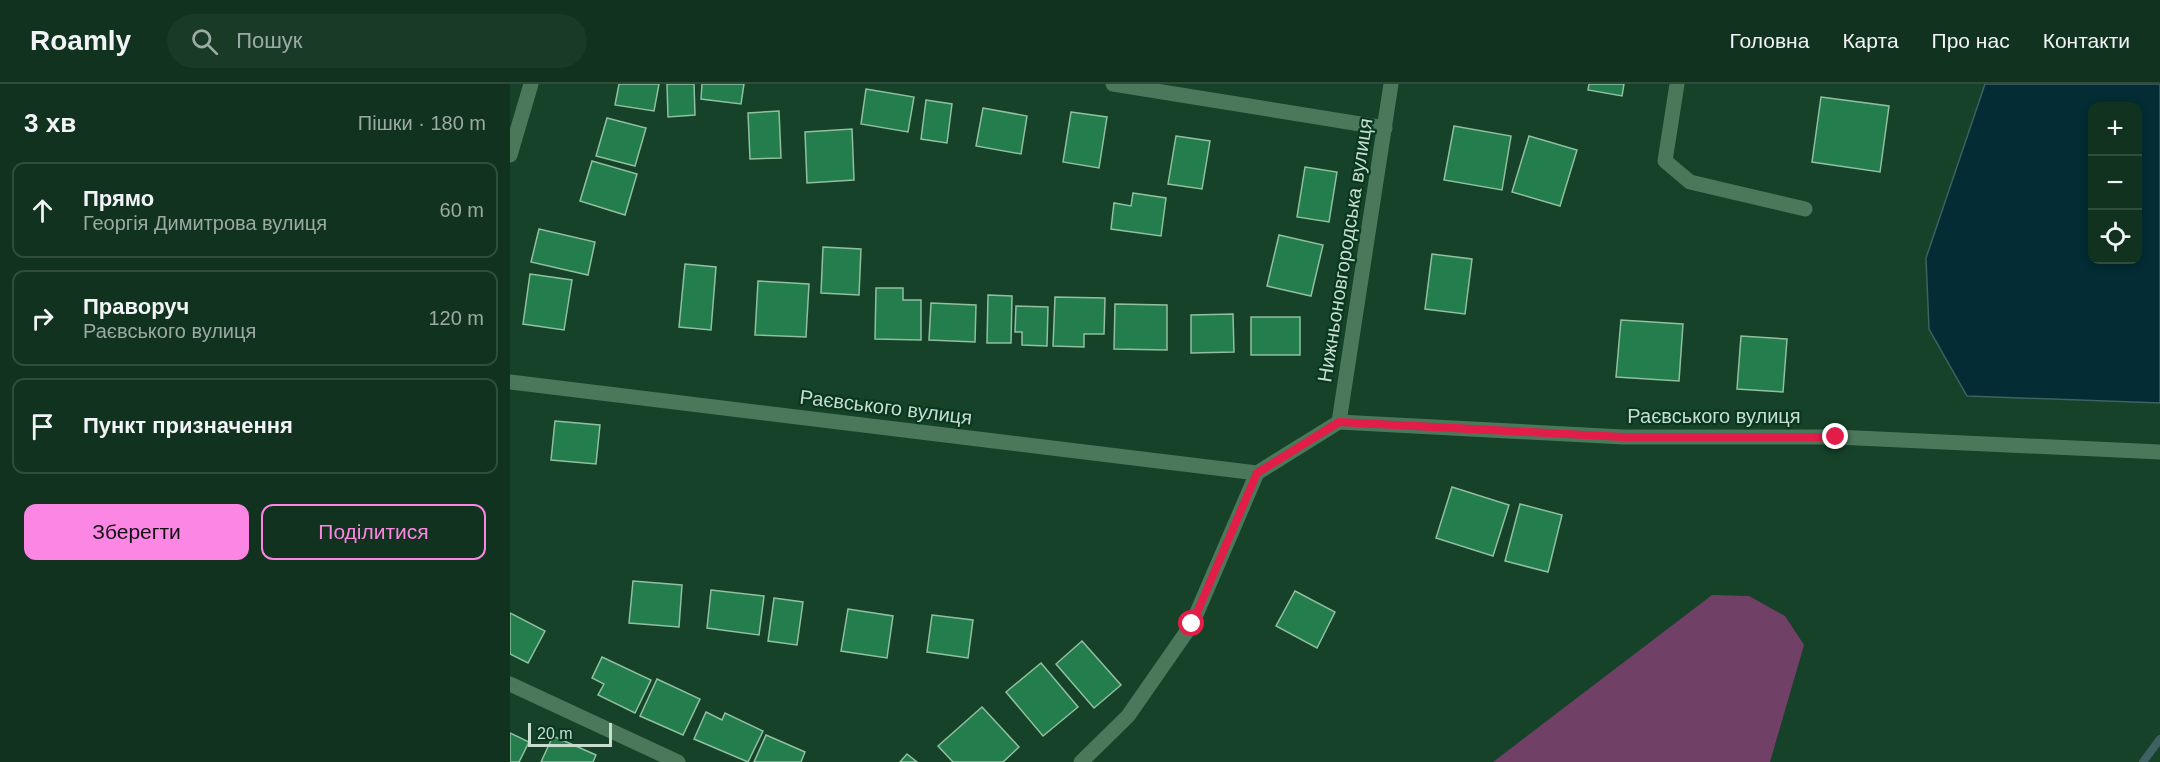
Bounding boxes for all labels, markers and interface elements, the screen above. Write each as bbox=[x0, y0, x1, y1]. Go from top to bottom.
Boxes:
search box bbox=[167, 14, 587, 68]
text: Roamly bbox=[30, 25, 131, 56]
icon: search bbox=[188, 25, 221, 58]
text: Пошук bbox=[236, 28, 302, 53]
text: Головна bbox=[1730, 29, 1809, 52]
text: Карта bbox=[1842, 29, 1899, 52]
text: Про нас bbox=[1932, 29, 2010, 52]
text: Контакти bbox=[2043, 29, 2130, 52]
map controls bbox=[2088, 102, 2142, 264]
button: + bbox=[2088, 102, 2142, 156]
text: 3 хв bbox=[24, 108, 76, 138]
text: Пішки · 180 m bbox=[358, 112, 486, 134]
street label: Нижньоновгородська вулиця bbox=[1313, 116, 1377, 384]
button: − bbox=[2088, 156, 2142, 210]
text: Прямо bbox=[83, 186, 154, 211]
icon: ahead bbox=[26, 194, 59, 227]
text: 60 m bbox=[440, 199, 484, 221]
button: locate bbox=[2088, 210, 2142, 264]
text: Георгія Димитрова вулиця bbox=[83, 212, 327, 234]
text: Праворуч bbox=[83, 294, 189, 319]
icon: right bbox=[26, 302, 59, 335]
text: 120 m bbox=[428, 307, 484, 329]
text: Раєвського вулиця bbox=[83, 320, 256, 342]
street label: Раєвського вулиця bbox=[799, 386, 973, 428]
street label: Раєвського вулиця bbox=[1627, 405, 1801, 427]
icon: arrive bbox=[26, 410, 59, 443]
text: Пункт призначення bbox=[83, 413, 293, 438]
route end bbox=[1822, 423, 1848, 449]
button: Зберегти bbox=[24, 504, 249, 560]
button: Поділитися bbox=[261, 504, 486, 560]
route start bbox=[1178, 610, 1204, 636]
scale bar bbox=[528, 720, 612, 748]
text: 20 m bbox=[537, 725, 573, 742]

